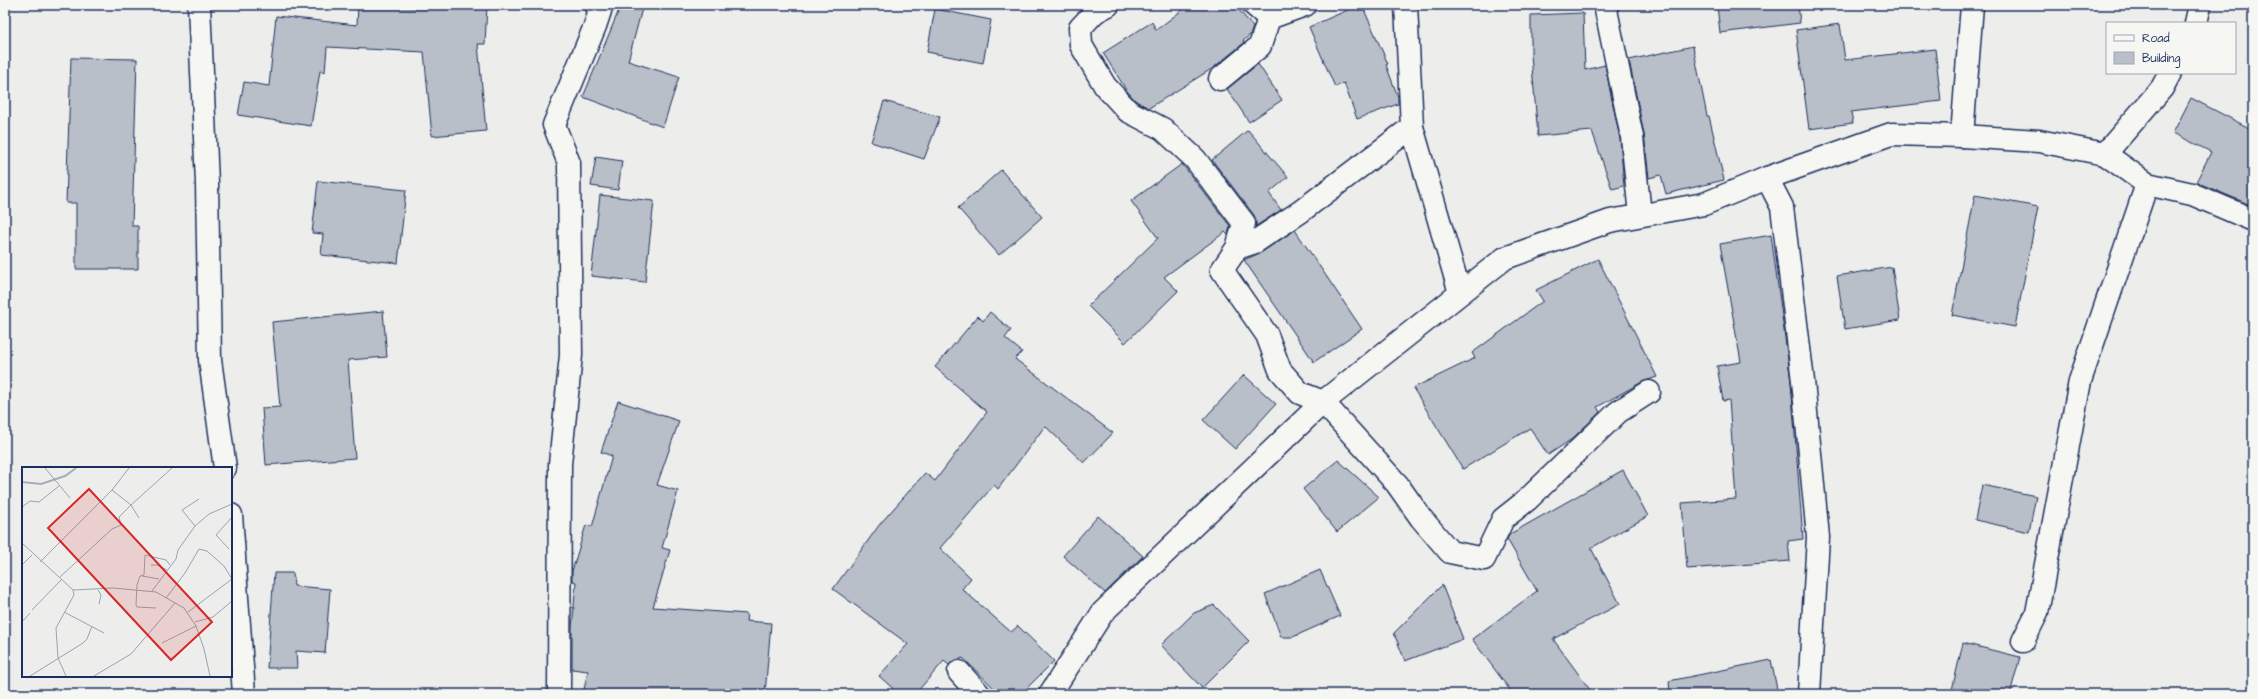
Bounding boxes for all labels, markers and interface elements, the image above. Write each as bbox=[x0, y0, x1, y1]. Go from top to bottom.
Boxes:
legend bbox=[2106, 22, 2236, 74]
text: Road bbox=[2142, 30, 2170, 47]
text: Building bbox=[2142, 50, 2180, 68]
inset map bbox=[22, 467, 232, 677]

